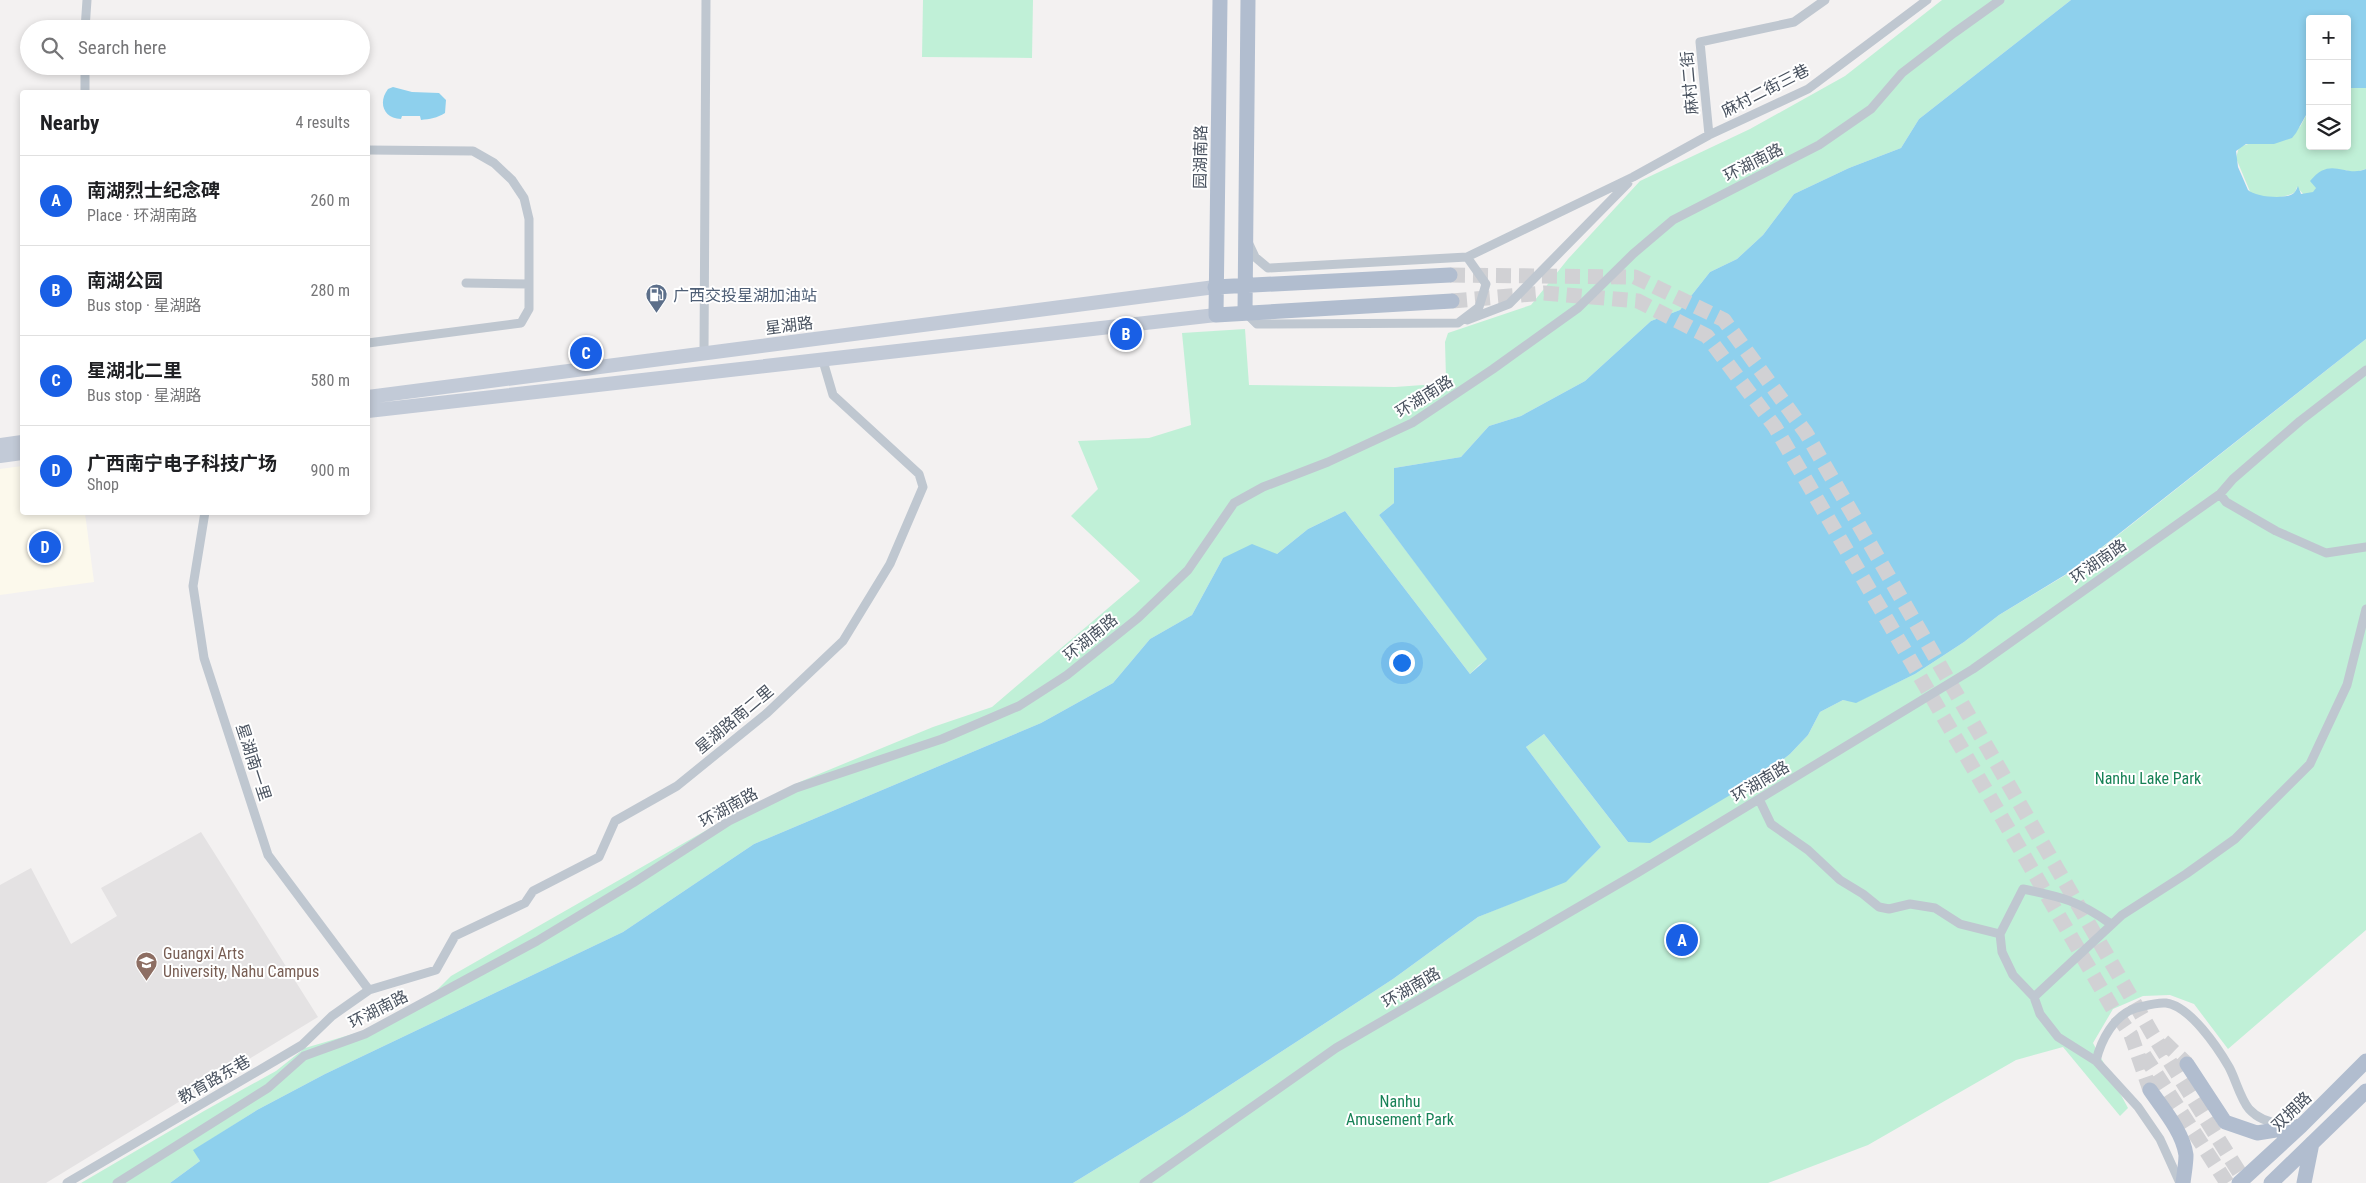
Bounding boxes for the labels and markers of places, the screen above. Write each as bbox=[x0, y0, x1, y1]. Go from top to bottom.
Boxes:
fuel station icon: 广西交投星湖加油站 bbox=[645, 283, 669, 314]
place label: 广西交投星湖加油站 bbox=[673, 286, 817, 305]
pin: B bbox=[1110, 315, 1142, 353]
pin: C bbox=[570, 334, 602, 372]
pin: D bbox=[29, 528, 61, 566]
pin: A bbox=[1666, 921, 1698, 959]
place label: Guangxi Arts University, Nahu Campus bbox=[163, 944, 319, 981]
school or university icon: Guangxi Arts University, Nahu Campus bbox=[135, 950, 159, 981]

